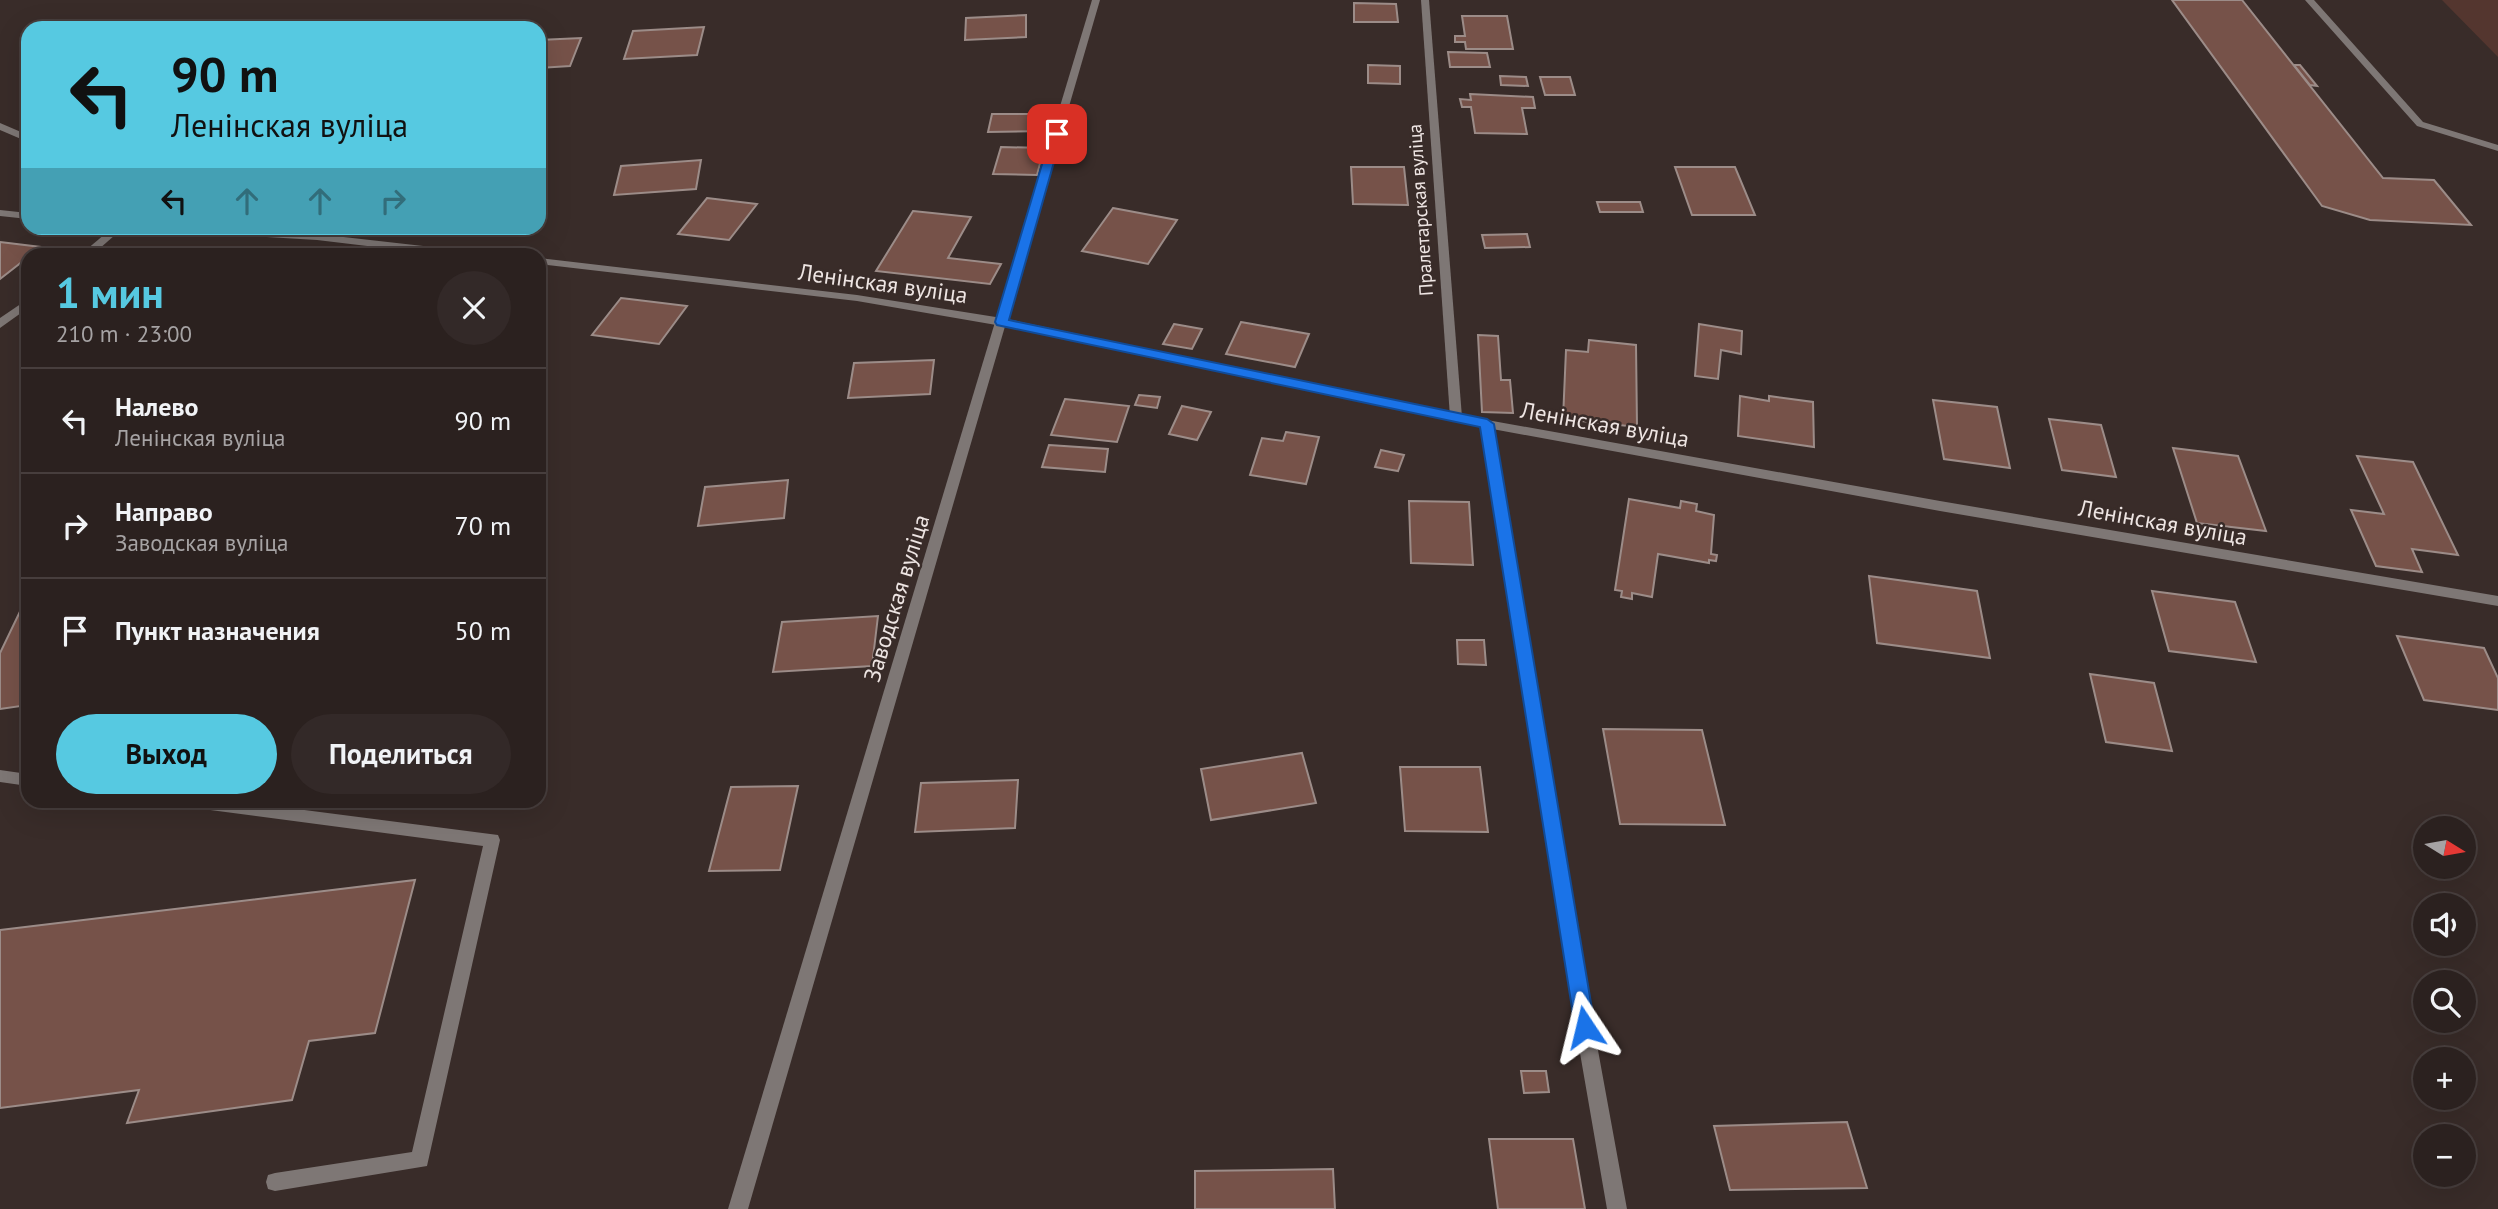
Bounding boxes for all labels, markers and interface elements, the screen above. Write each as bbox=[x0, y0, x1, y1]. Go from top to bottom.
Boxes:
text: 90 m bbox=[171, 42, 278, 106]
icon: left bbox=[56, 49, 147, 140]
text: Ленінская вуліца bbox=[171, 104, 408, 146]
pin bbox=[1027, 104, 1087, 164]
icon: arrive bbox=[1038, 115, 1076, 153]
street label: Пралетарская вуліца bbox=[1402, 123, 1438, 297]
icon: left bbox=[155, 182, 193, 220]
icon: ahead bbox=[228, 182, 266, 220]
icon: ahead bbox=[301, 182, 339, 220]
icon: right bbox=[374, 182, 412, 220]
street label: Ленінская вуліца bbox=[796, 257, 969, 309]
text: 1 мин bbox=[56, 265, 164, 320]
button: close bbox=[437, 271, 511, 345]
text: 210 m · 23:00 bbox=[56, 319, 192, 348]
text: Налево bbox=[115, 390, 199, 423]
street label: Ленінская вуліца bbox=[1518, 395, 1691, 453]
icon: left bbox=[56, 402, 94, 440]
text: 90 m bbox=[455, 404, 511, 437]
text: Ленінская вуліца bbox=[115, 423, 286, 452]
street label: Ленінская вуліца bbox=[2076, 493, 2249, 551]
text: Направо bbox=[115, 495, 213, 528]
icon: right bbox=[56, 507, 94, 545]
text: 70 m bbox=[455, 509, 511, 542]
street label: Заводская вуліца bbox=[857, 511, 935, 685]
text: Заводская вуліца bbox=[115, 528, 288, 557]
icon: arrive bbox=[56, 612, 94, 650]
text: Пункт назначения bbox=[115, 614, 320, 647]
text: 50 m bbox=[455, 614, 511, 647]
button: Выход bbox=[56, 714, 277, 794]
button: Поделиться bbox=[291, 714, 511, 794]
north arrow bbox=[2413, 816, 2476, 878]
map controls bbox=[2413, 816, 2476, 1187]
button: sound bbox=[2413, 893, 2476, 956]
button: search bbox=[2413, 970, 2476, 1033]
position arrow bbox=[1548, 990, 1622, 1064]
button: + bbox=[2413, 1047, 2476, 1110]
button: − bbox=[2413, 1124, 2476, 1187]

